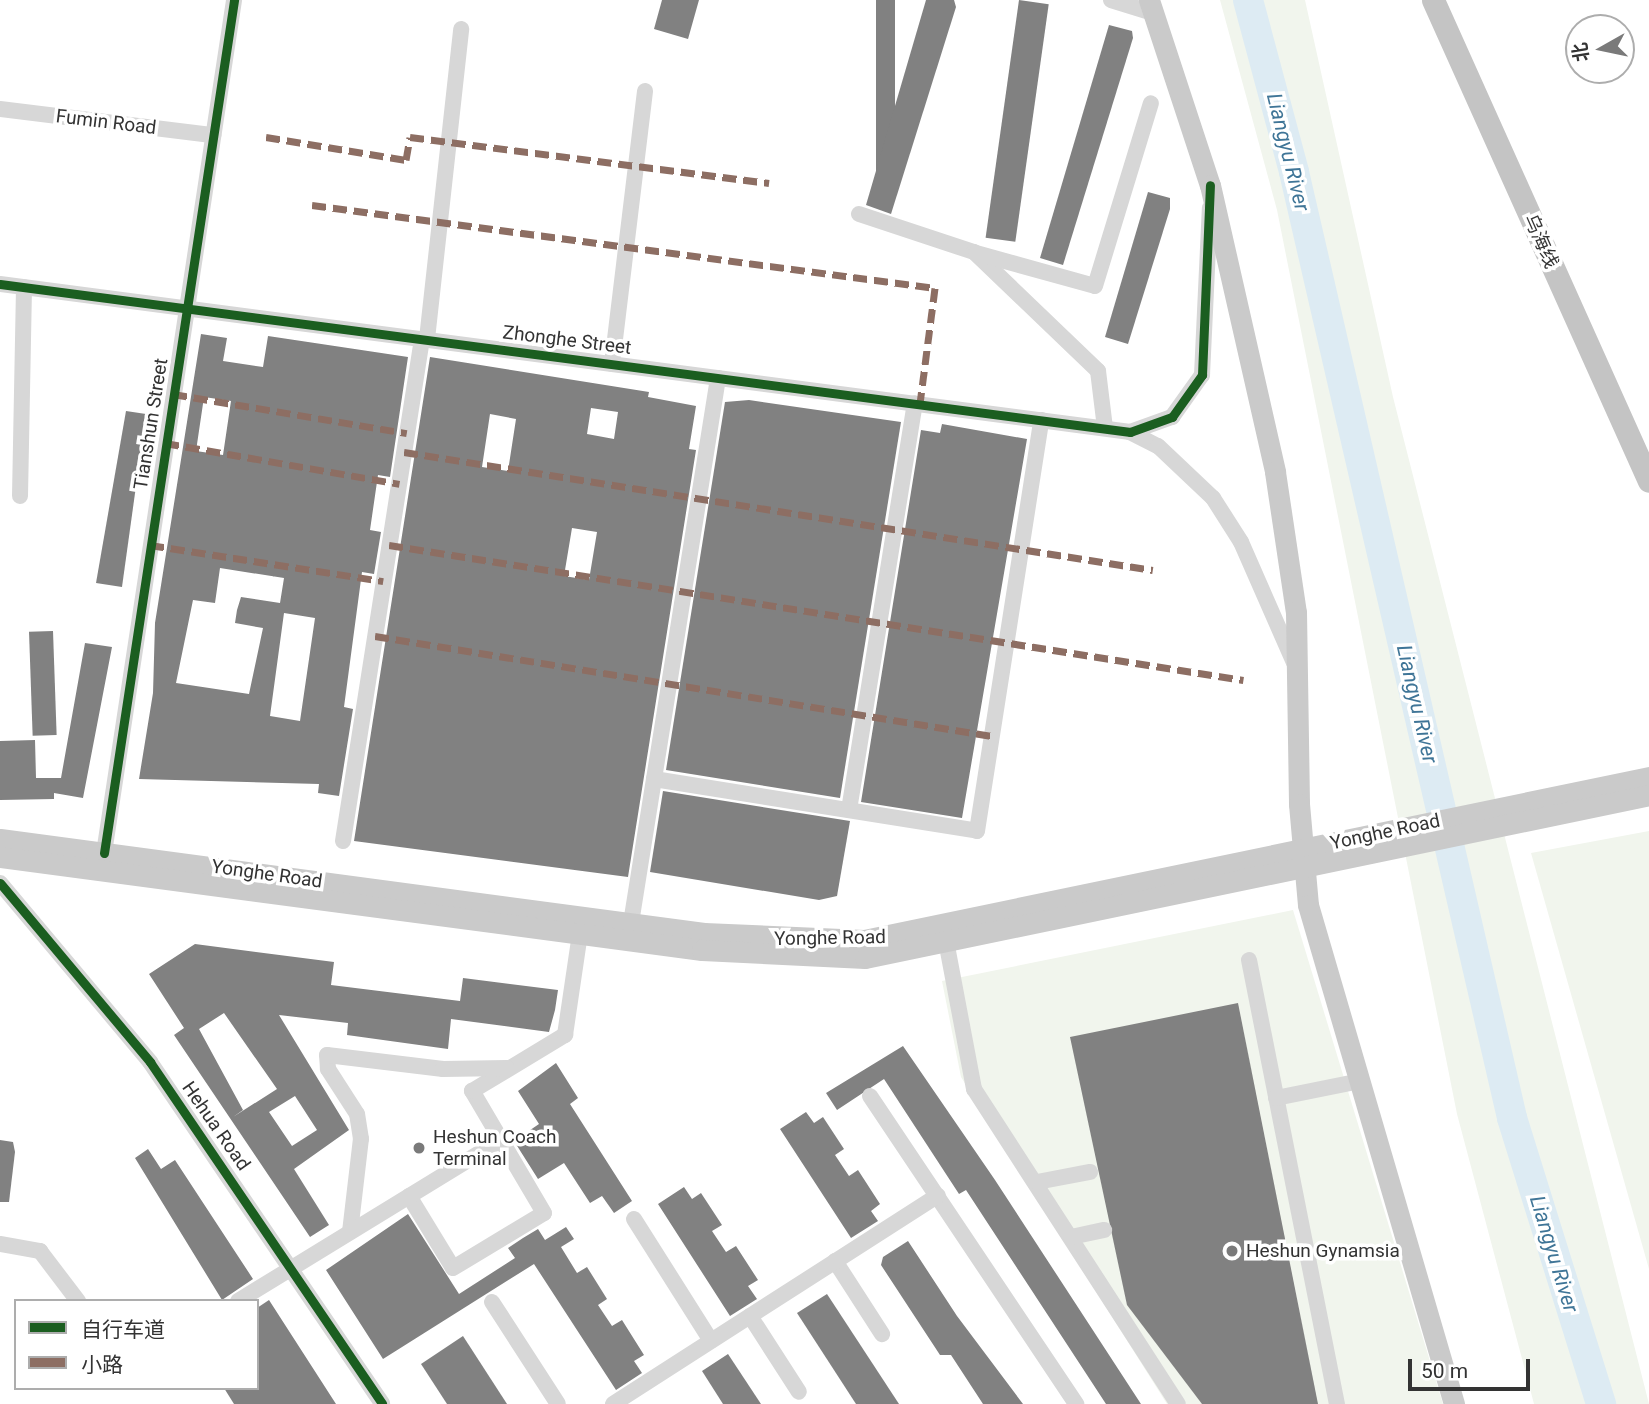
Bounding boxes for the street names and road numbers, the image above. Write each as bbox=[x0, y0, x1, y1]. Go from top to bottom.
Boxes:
street label: Fumin Road bbox=[55, 105, 157, 139]
street label: 乌海线 bbox=[1519, 210, 1563, 272]
street label: Zhonghe Street bbox=[501, 321, 633, 359]
street label: Tianshun Street bbox=[129, 357, 173, 491]
street label: Yonghe Road bbox=[1328, 809, 1442, 855]
street label: Yonghe Road bbox=[210, 855, 324, 893]
street label: Yonghe Road bbox=[774, 926, 886, 950]
street label: Hehua Road bbox=[177, 1077, 255, 1175]

